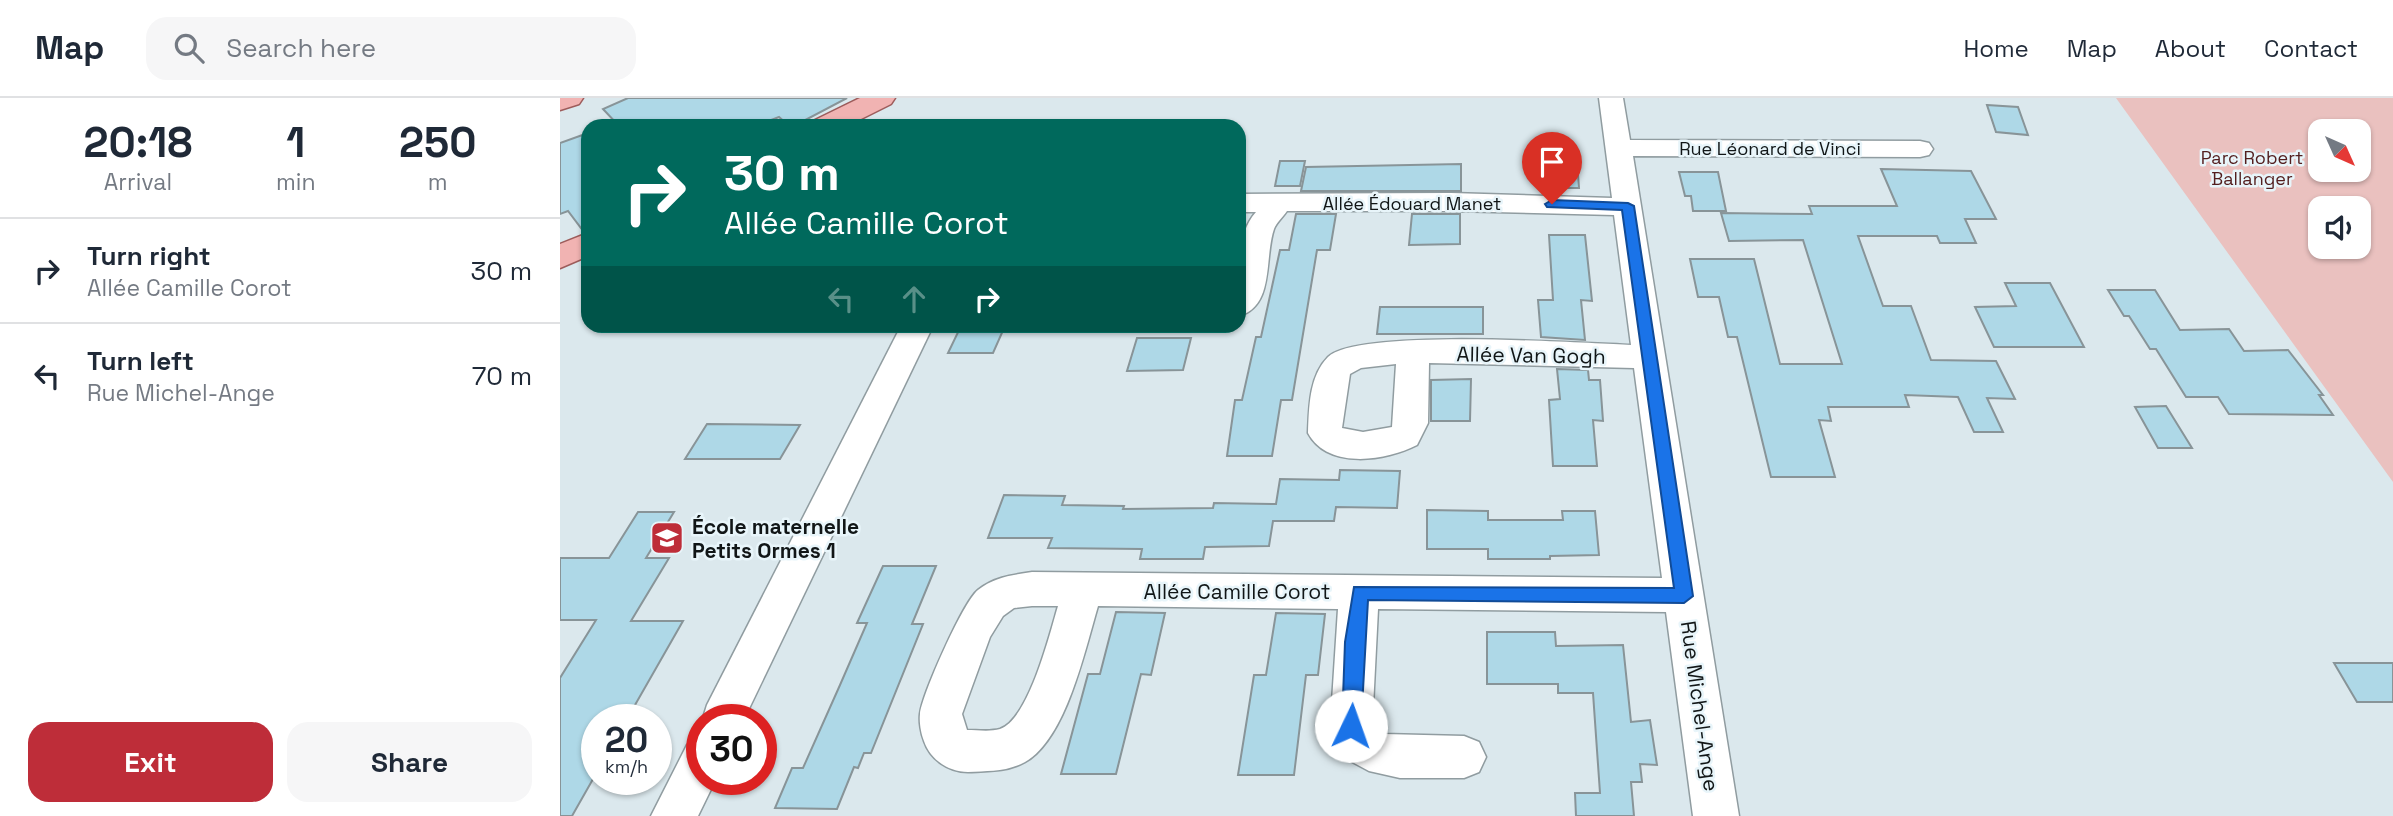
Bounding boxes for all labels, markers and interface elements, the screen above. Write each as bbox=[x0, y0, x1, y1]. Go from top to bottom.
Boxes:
search box bbox=[146, 17, 636, 80]
text: Map bbox=[35, 27, 104, 69]
icon: search bbox=[170, 29, 208, 67]
text: Search here bbox=[226, 31, 376, 65]
text: Home bbox=[1963, 33, 2029, 64]
text: Map bbox=[2067, 33, 2117, 64]
text: About bbox=[2155, 33, 2226, 64]
text: Contact bbox=[2264, 33, 2358, 64]
text: 20:18 bbox=[84, 116, 192, 169]
text: 1 bbox=[286, 116, 305, 169]
text: 250 bbox=[399, 116, 476, 169]
north arrow bbox=[2308, 119, 2371, 182]
map controls bbox=[2308, 119, 2371, 259]
pin bbox=[1522, 132, 1582, 204]
street label: Rue Léonard de Vinci bbox=[1679, 137, 1861, 160]
text: 30 m bbox=[724, 142, 840, 204]
icon: arrive bbox=[1533, 143, 1571, 181]
park label: Parc Robert Ballanger bbox=[2201, 146, 2303, 190]
icon: right bbox=[609, 147, 700, 238]
text: Arrival bbox=[104, 167, 172, 197]
text: min bbox=[276, 167, 315, 197]
text: m bbox=[428, 167, 448, 197]
street label: Allée Édouard Manet bbox=[1323, 192, 1501, 215]
button: sound bbox=[2308, 196, 2371, 259]
text: Allée Camille Corot bbox=[724, 203, 1009, 243]
text: Turn right bbox=[87, 239, 211, 273]
icon: right bbox=[28, 252, 66, 290]
text: 30 m bbox=[471, 254, 532, 288]
text: Allée Camille Corot bbox=[87, 273, 292, 303]
icon: left bbox=[822, 280, 860, 318]
icon: ahead bbox=[895, 280, 933, 318]
icon: right bbox=[968, 280, 1006, 318]
street label: Allée Van Gogh bbox=[1456, 340, 1606, 370]
text: Turn left bbox=[87, 344, 194, 378]
icon: left bbox=[28, 357, 66, 395]
text: 70 m bbox=[472, 359, 532, 393]
text: Rue Michel-Ange bbox=[87, 378, 275, 408]
place label: École maternelle Petits Ormes 1 bbox=[692, 513, 859, 564]
school or university icon: École maternelle Petits Ormes 1 bbox=[648, 519, 686, 557]
street label: Allée Camille Corot bbox=[1144, 578, 1330, 605]
street label: Rue Michel-Ange bbox=[1675, 619, 1725, 793]
position arrow bbox=[1314, 689, 1388, 763]
speed limit sign: 30 bbox=[686, 704, 777, 795]
text: 20 bbox=[605, 718, 648, 762]
button: Exit bbox=[28, 722, 273, 802]
button: Share bbox=[287, 722, 532, 802]
text: km/h bbox=[605, 755, 648, 778]

